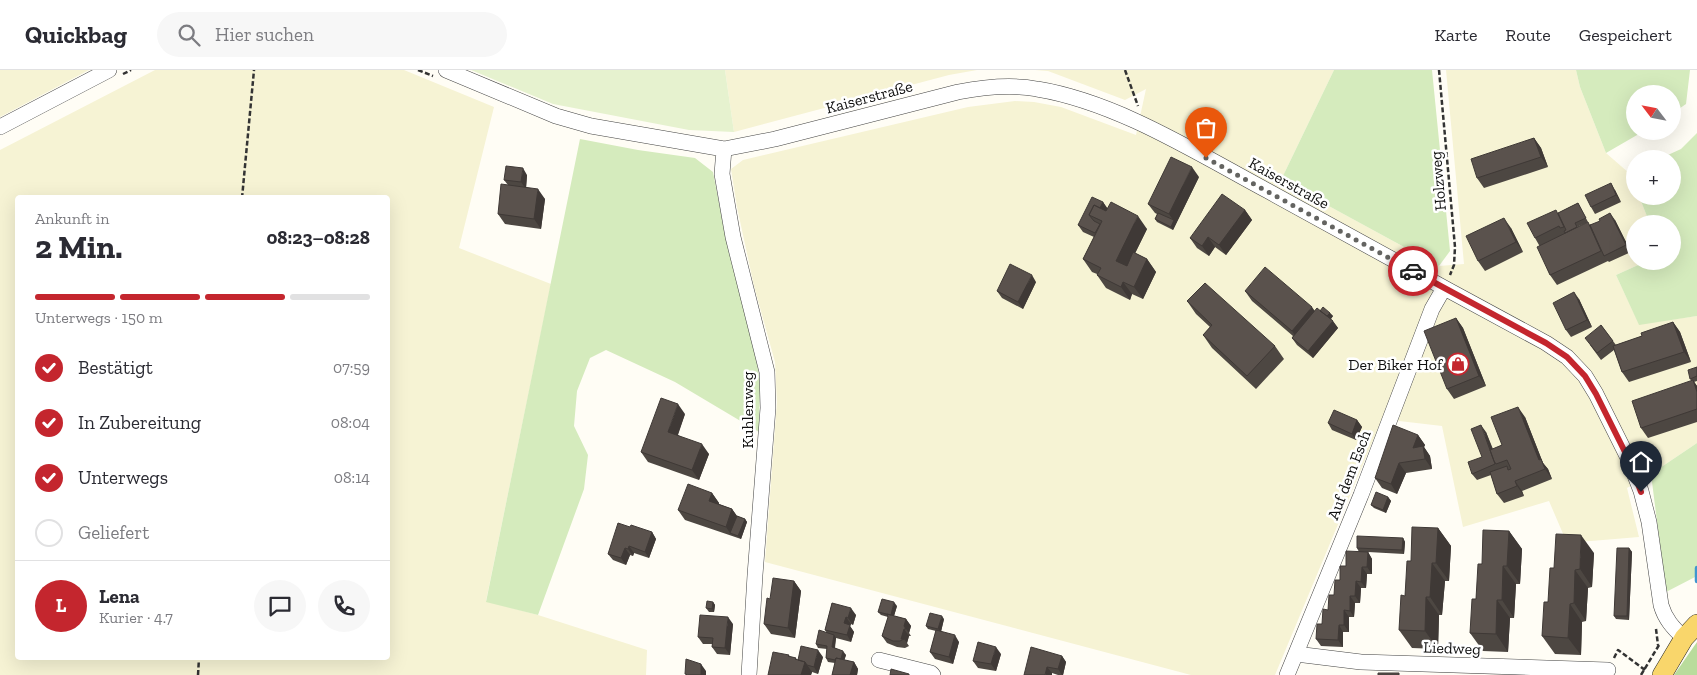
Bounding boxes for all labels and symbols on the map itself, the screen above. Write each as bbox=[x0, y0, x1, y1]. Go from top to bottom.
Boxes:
street label: Kaiserstraße bbox=[824, 76, 914, 118]
north arrow bbox=[1626, 85, 1681, 140]
pin bbox=[1185, 107, 1227, 158]
street label: Holzweg bbox=[1426, 150, 1450, 212]
street label: Kaiserstraße bbox=[1245, 153, 1333, 213]
courier bbox=[1388, 246, 1438, 296]
shop icon: Der Biker Hof bbox=[1446, 352, 1470, 376]
place label: Der Biker Hof bbox=[1348, 355, 1444, 374]
street label: Kuhlenweg bbox=[738, 371, 757, 449]
street label: Auf dem Esch bbox=[1323, 428, 1375, 522]
pin bbox=[1620, 441, 1662, 492]
street label: Liedweg bbox=[1423, 637, 1481, 659]

